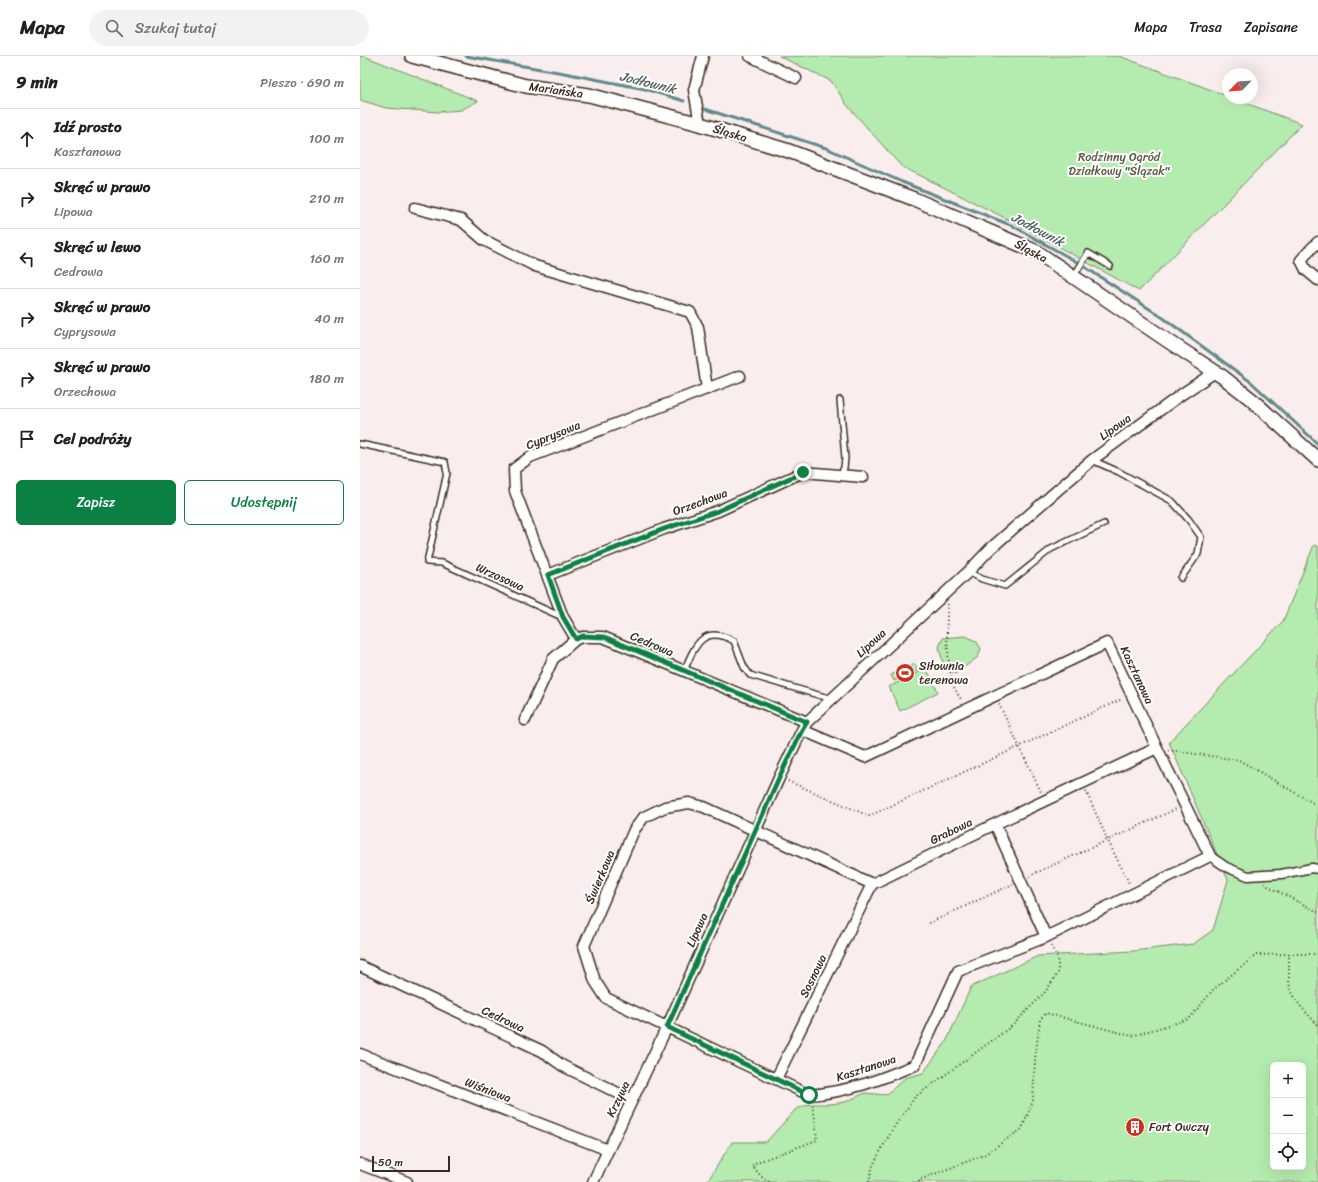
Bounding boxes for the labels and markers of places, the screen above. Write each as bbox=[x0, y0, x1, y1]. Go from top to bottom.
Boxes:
place label: Siłownia terenowa bbox=[919, 655, 968, 691]
sports icon: Siłownia terenowa bbox=[894, 662, 916, 684]
building icon: Fort Owczy bbox=[1124, 1116, 1146, 1138]
place label: Fort Owczy bbox=[1149, 1116, 1210, 1138]

